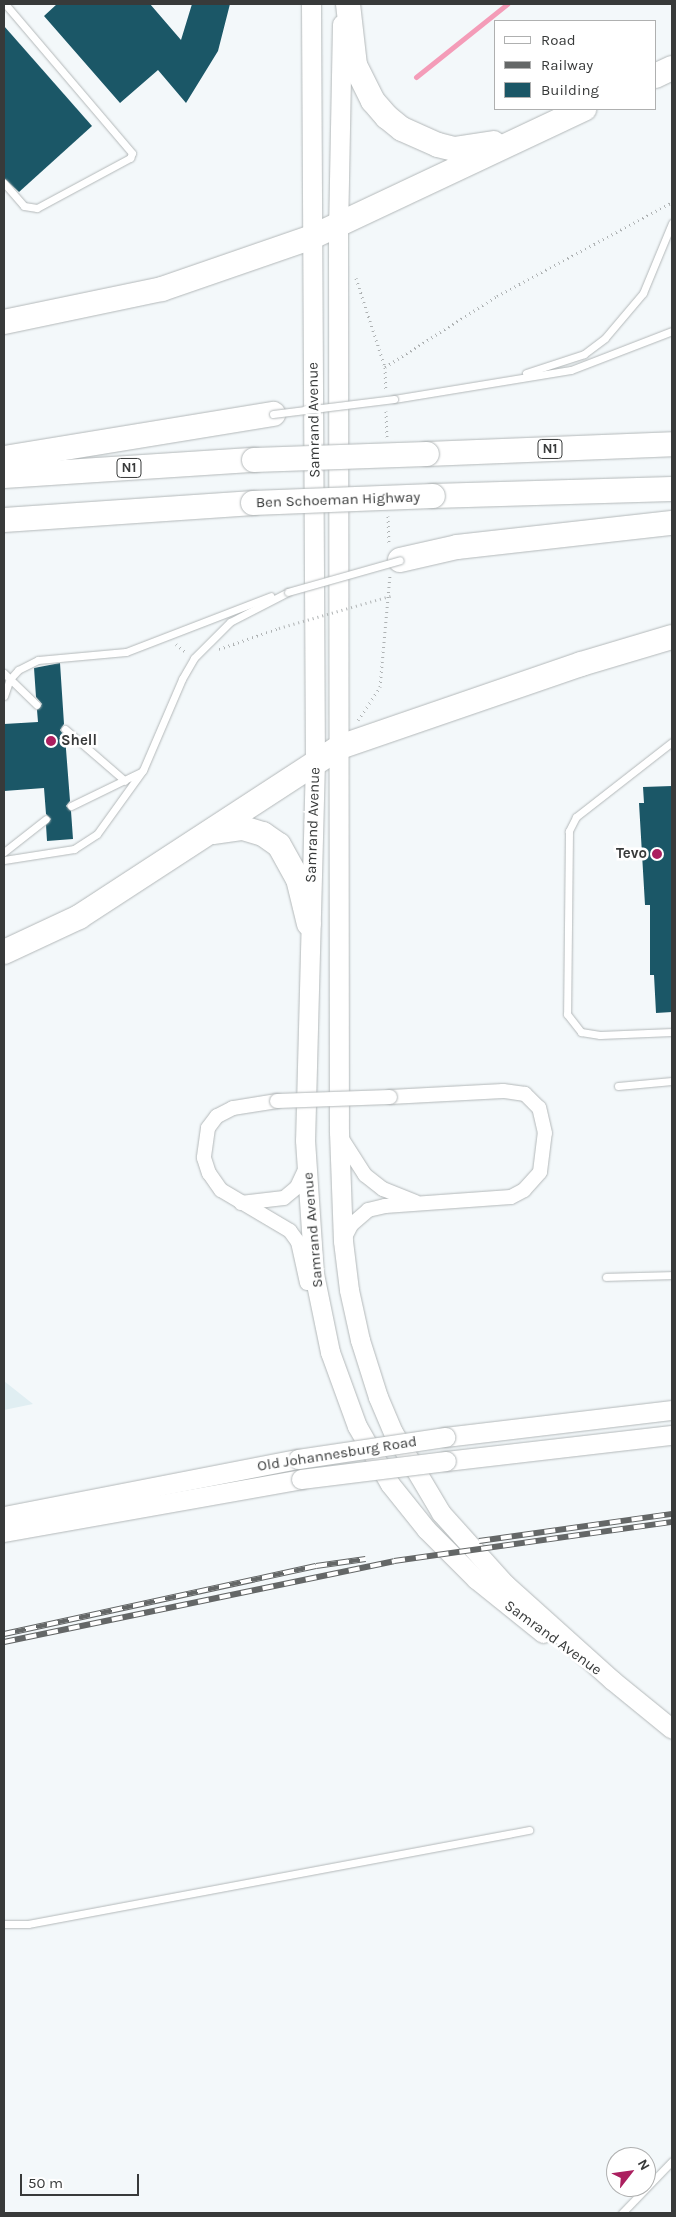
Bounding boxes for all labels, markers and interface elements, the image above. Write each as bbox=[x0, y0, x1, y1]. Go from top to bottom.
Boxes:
legend bbox=[493, 20, 656, 110]
text: Road bbox=[541, 31, 576, 49]
text: Railway bbox=[541, 56, 593, 74]
text: Building bbox=[541, 81, 599, 99]
street label: Samrand Avenue bbox=[304, 362, 324, 478]
road number: N1 bbox=[536, 438, 564, 460]
road number: N1 bbox=[115, 456, 143, 479]
street label: Ben Schoeman Highway bbox=[256, 488, 420, 512]
place label: Shell bbox=[61, 732, 97, 750]
marker: Shell bbox=[45, 735, 57, 747]
street label: Samrand Avenue bbox=[302, 767, 324, 883]
place label: Tevo bbox=[616, 845, 647, 863]
marker: Tevo bbox=[651, 848, 663, 860]
street label: Samrand Avenue bbox=[299, 1171, 327, 1289]
street label: Old Johannesburg Road bbox=[256, 1432, 418, 1476]
street label: Samrand Avenue bbox=[501, 1597, 605, 1679]
north arrow bbox=[606, 2147, 656, 2197]
text: N bbox=[634, 2156, 653, 2173]
scale bar bbox=[22, 2164, 141, 2196]
text: 50 m bbox=[28, 2174, 63, 2192]

